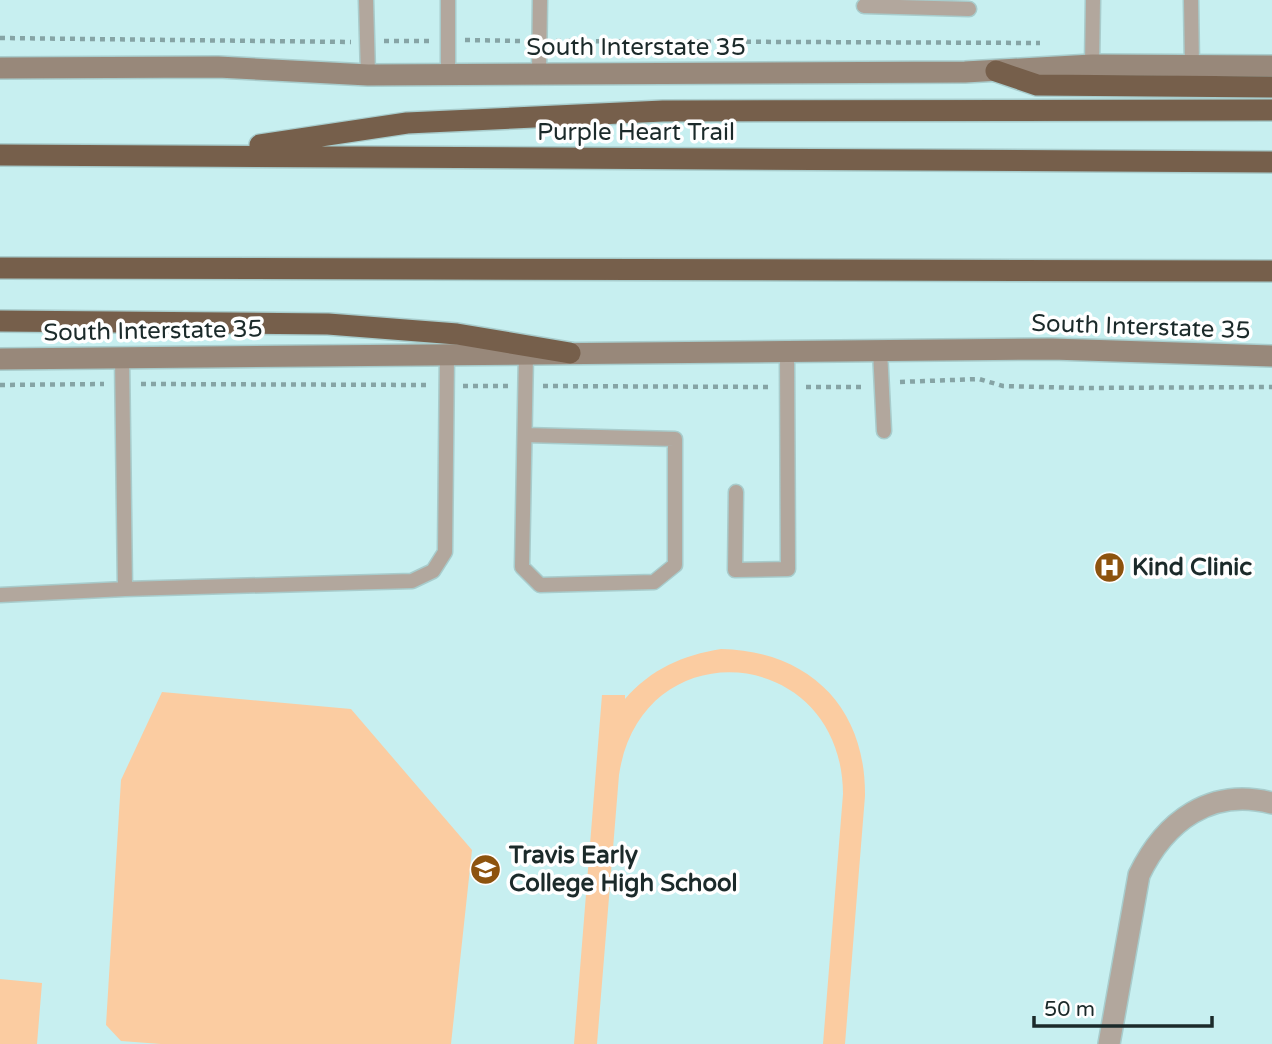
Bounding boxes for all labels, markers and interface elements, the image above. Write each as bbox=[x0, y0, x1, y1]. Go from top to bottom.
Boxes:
street label: South Interstate 35 bbox=[526, 33, 746, 62]
street label: Purple Heart Trail bbox=[537, 118, 735, 147]
street label: South Interstate 35 bbox=[1031, 309, 1251, 345]
street label: South Interstate 35 bbox=[43, 315, 263, 347]
hospital icon: Kind Clinic bbox=[1092, 550, 1126, 584]
place label: Kind Clinic bbox=[1132, 553, 1252, 582]
place label: Travis Early College High School bbox=[508, 841, 738, 898]
school or university icon: Travis Early College High School bbox=[469, 852, 503, 886]
scale bar bbox=[1034, 984, 1212, 1028]
text: 50 m bbox=[1044, 997, 1095, 1022]

